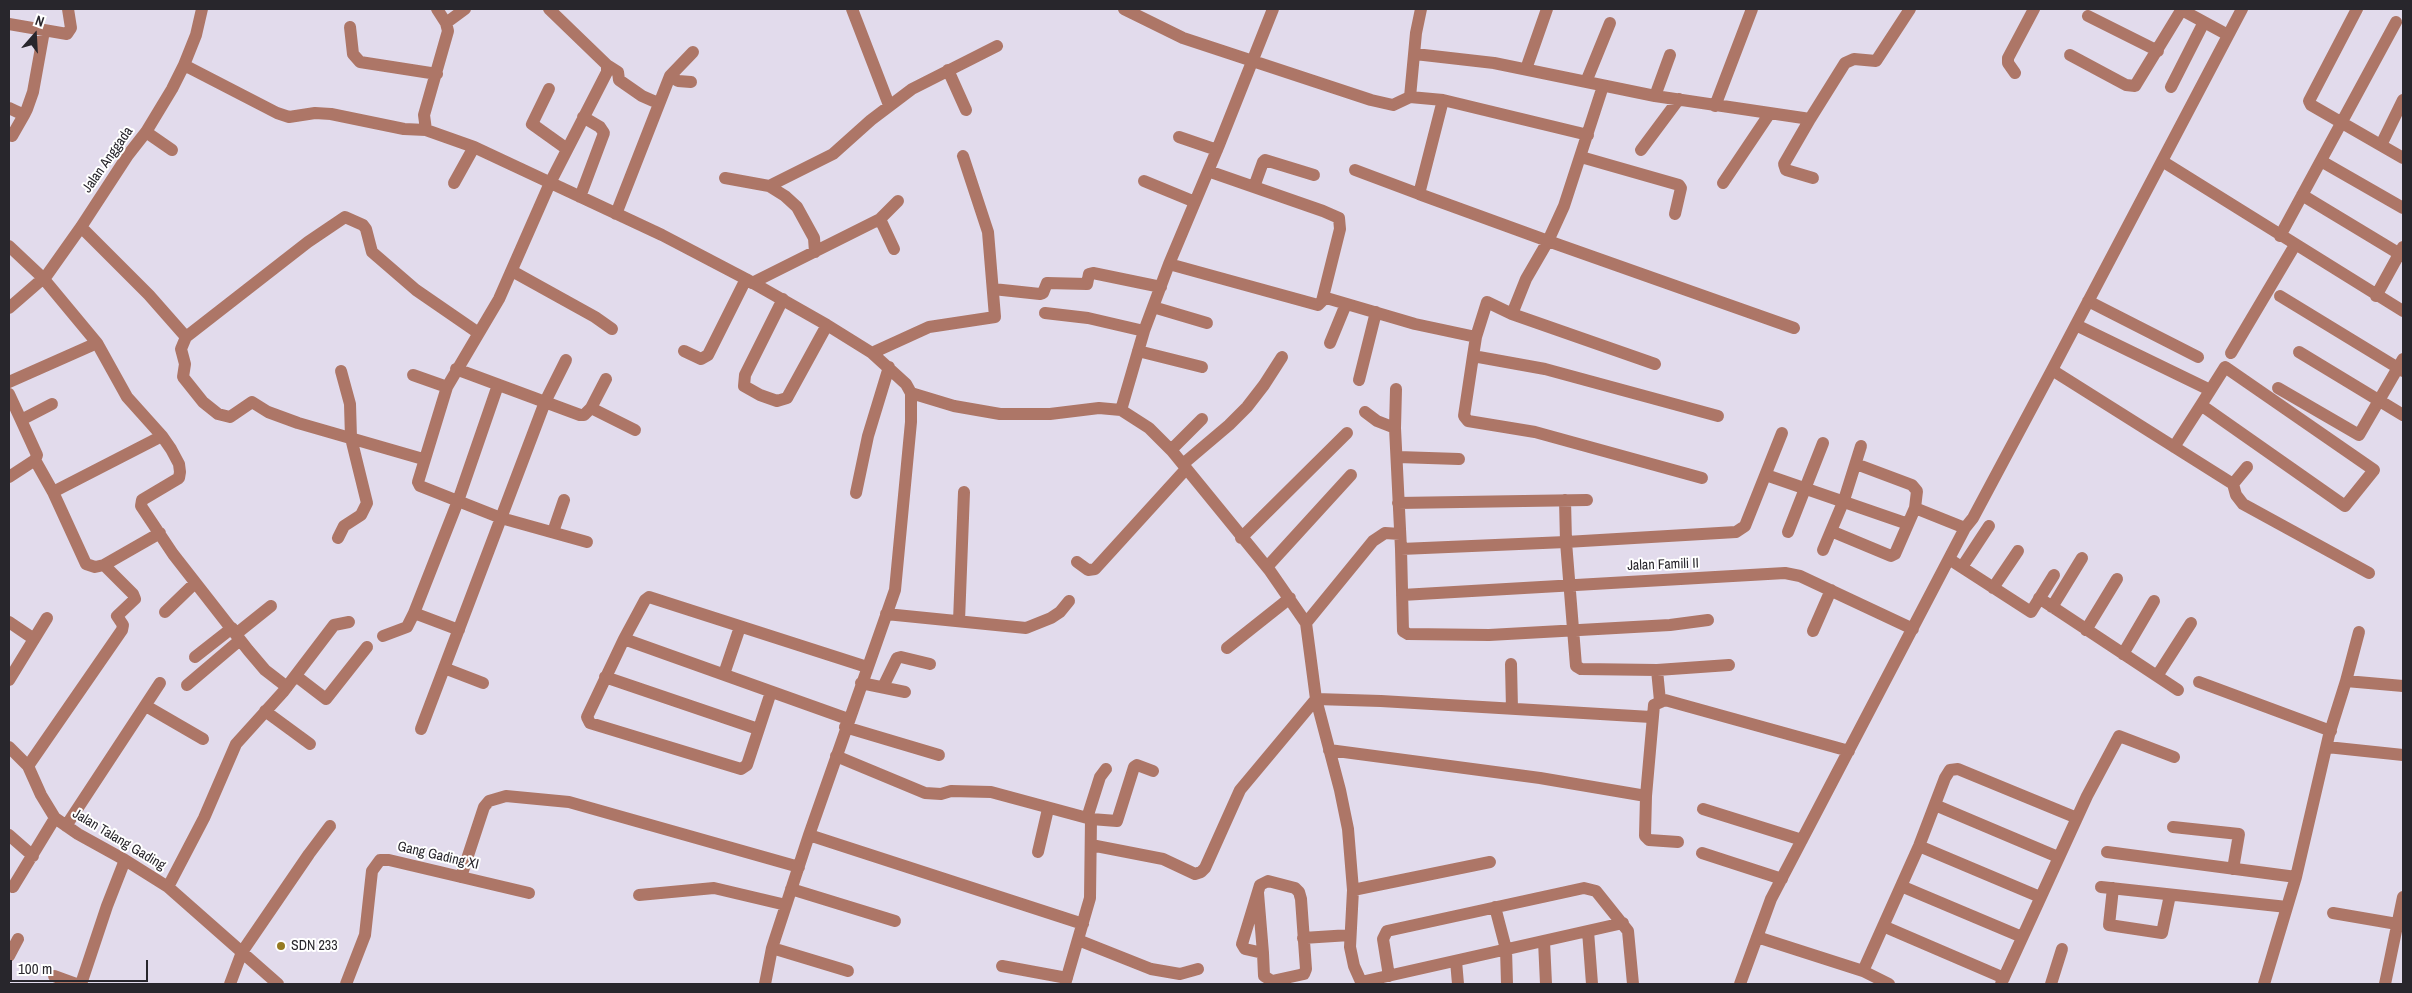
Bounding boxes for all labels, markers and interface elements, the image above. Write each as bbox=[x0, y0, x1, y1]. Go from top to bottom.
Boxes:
north arrow bbox=[10, 10, 60, 60]
text: N bbox=[33, 11, 47, 31]
street label: Jalan Anggada bbox=[79, 124, 137, 196]
street label: Jalan Famili II bbox=[1627, 555, 1699, 575]
street label: Jalan Talang Gading bbox=[69, 806, 169, 874]
street label: Gang Gading XI bbox=[396, 838, 480, 874]
place label: SDN 233 bbox=[291, 938, 338, 954]
marker: SDN 233 bbox=[275, 940, 287, 952]
scale bar bbox=[12, 950, 150, 982]
text: 100 m bbox=[18, 958, 52, 979]

